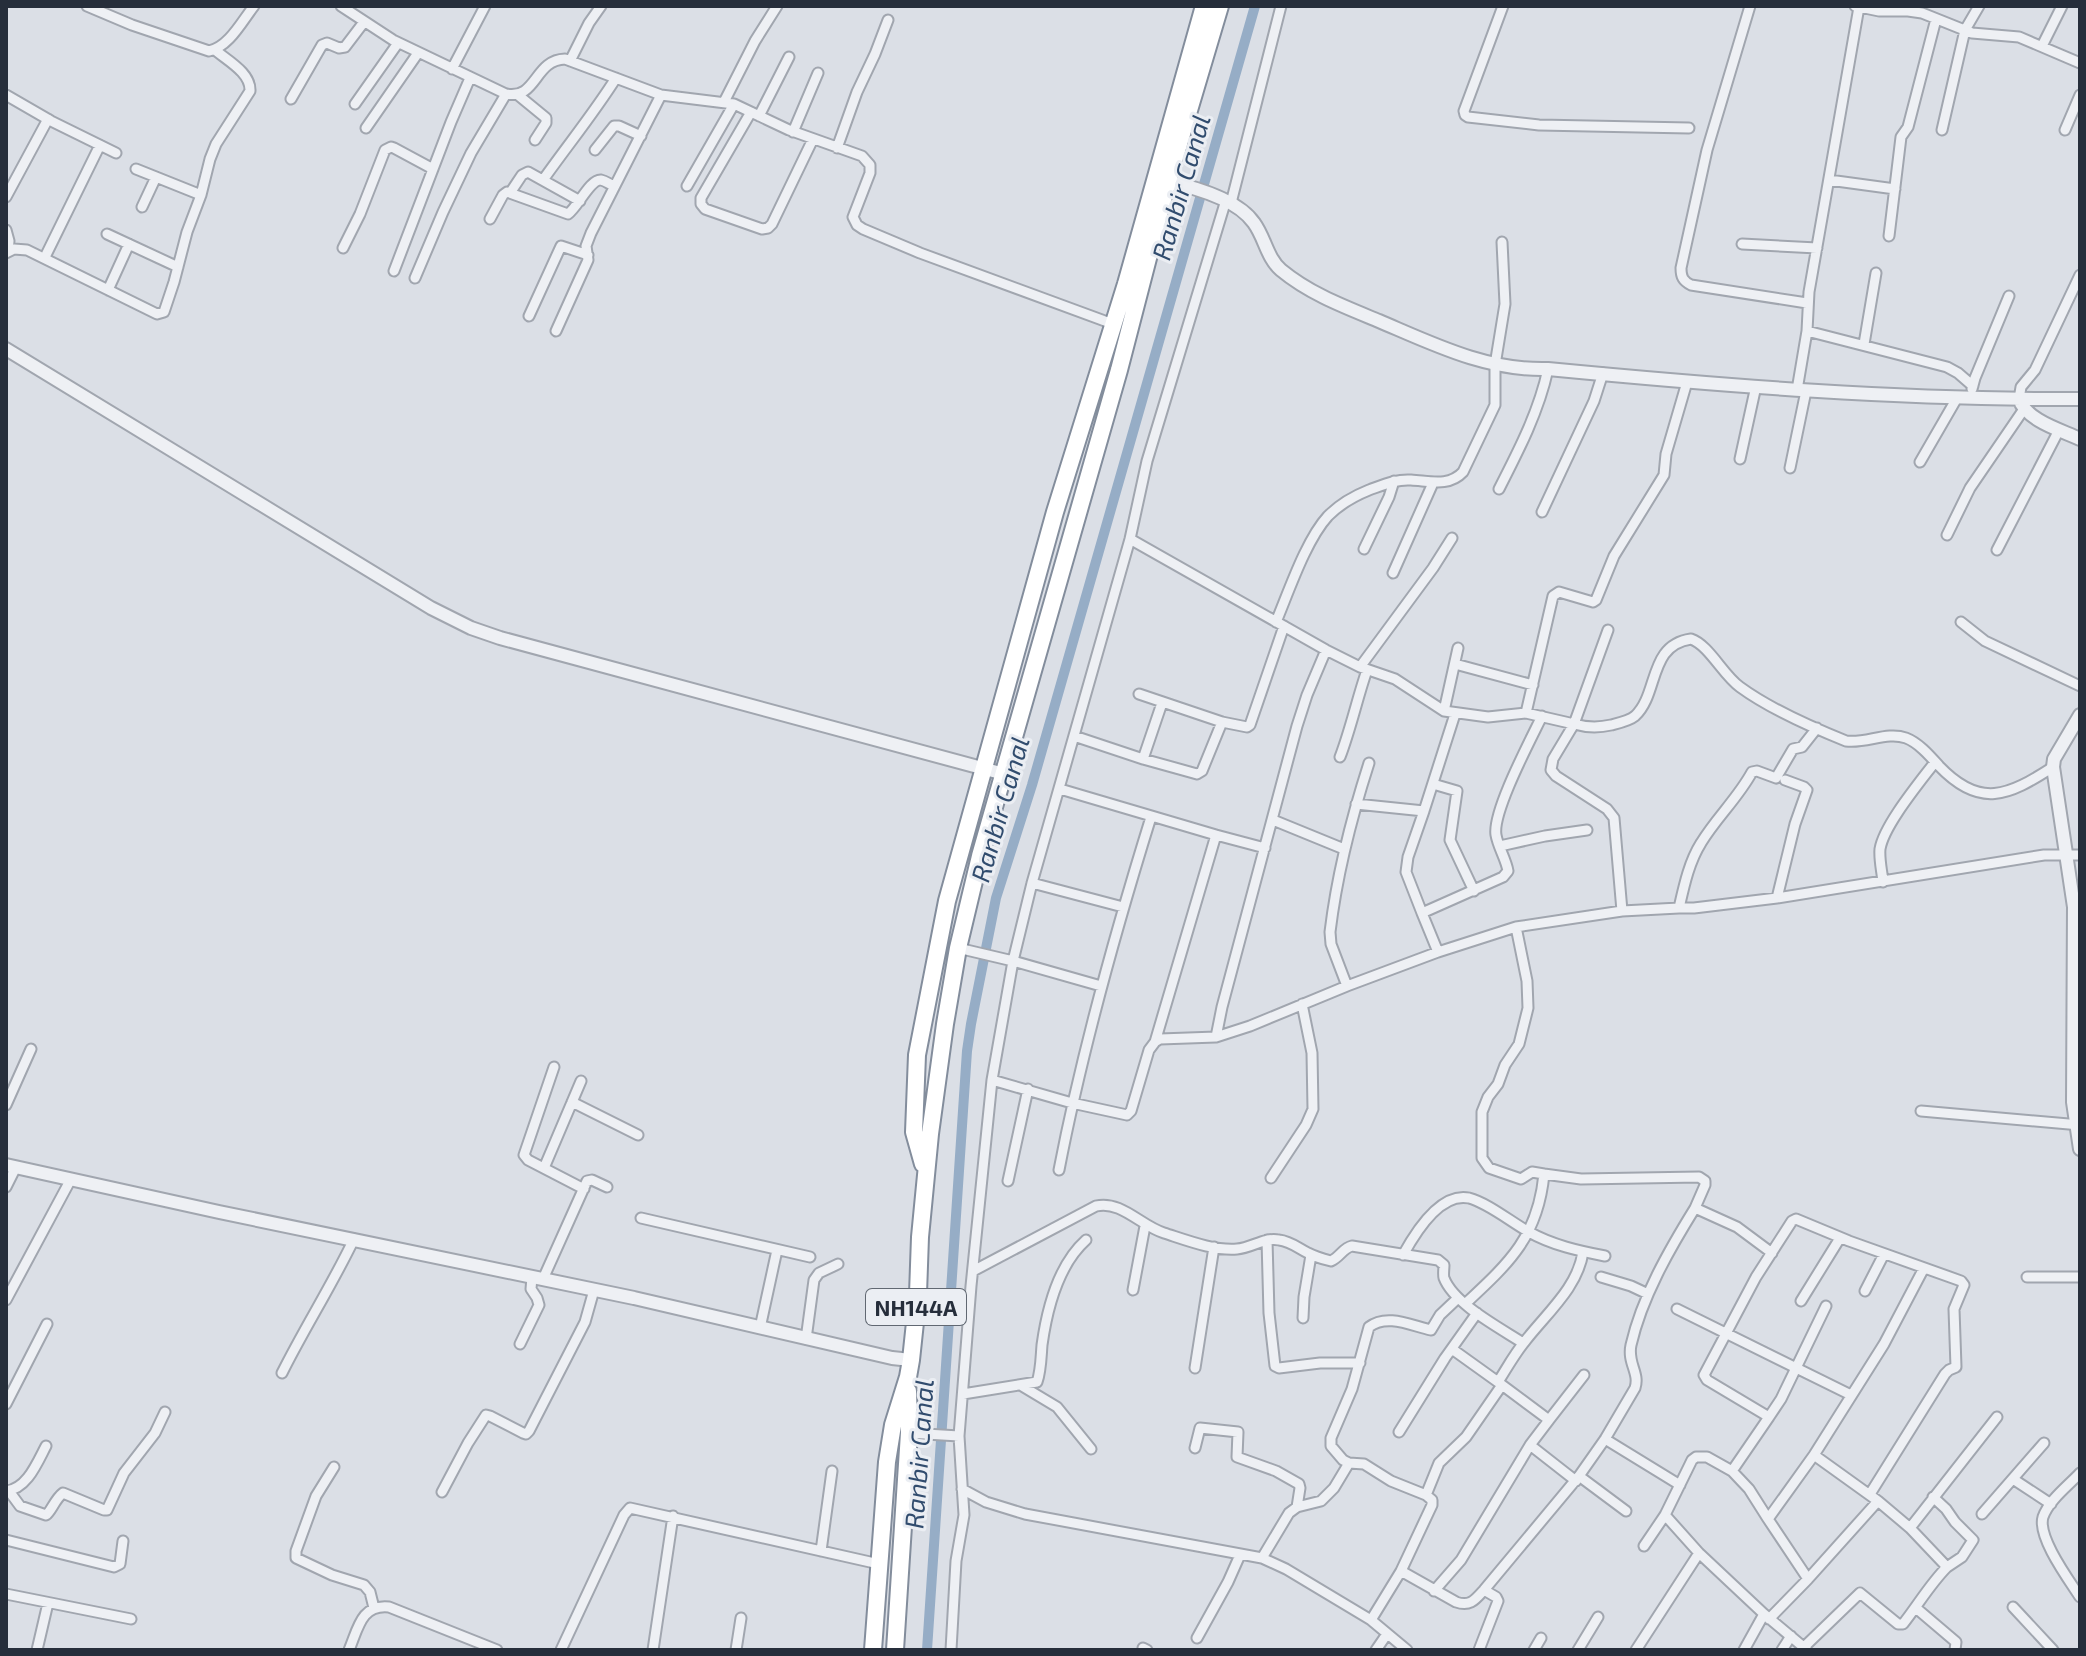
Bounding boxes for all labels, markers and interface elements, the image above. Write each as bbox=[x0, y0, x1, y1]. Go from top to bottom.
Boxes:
water label: Ranbir Canal bbox=[1144, 111, 1216, 263]
water label: Ranbir Canal bbox=[963, 733, 1035, 885]
road number: NH144A bbox=[866, 1289, 966, 1325]
water label: Ranbir Canal bbox=[897, 1378, 939, 1530]

